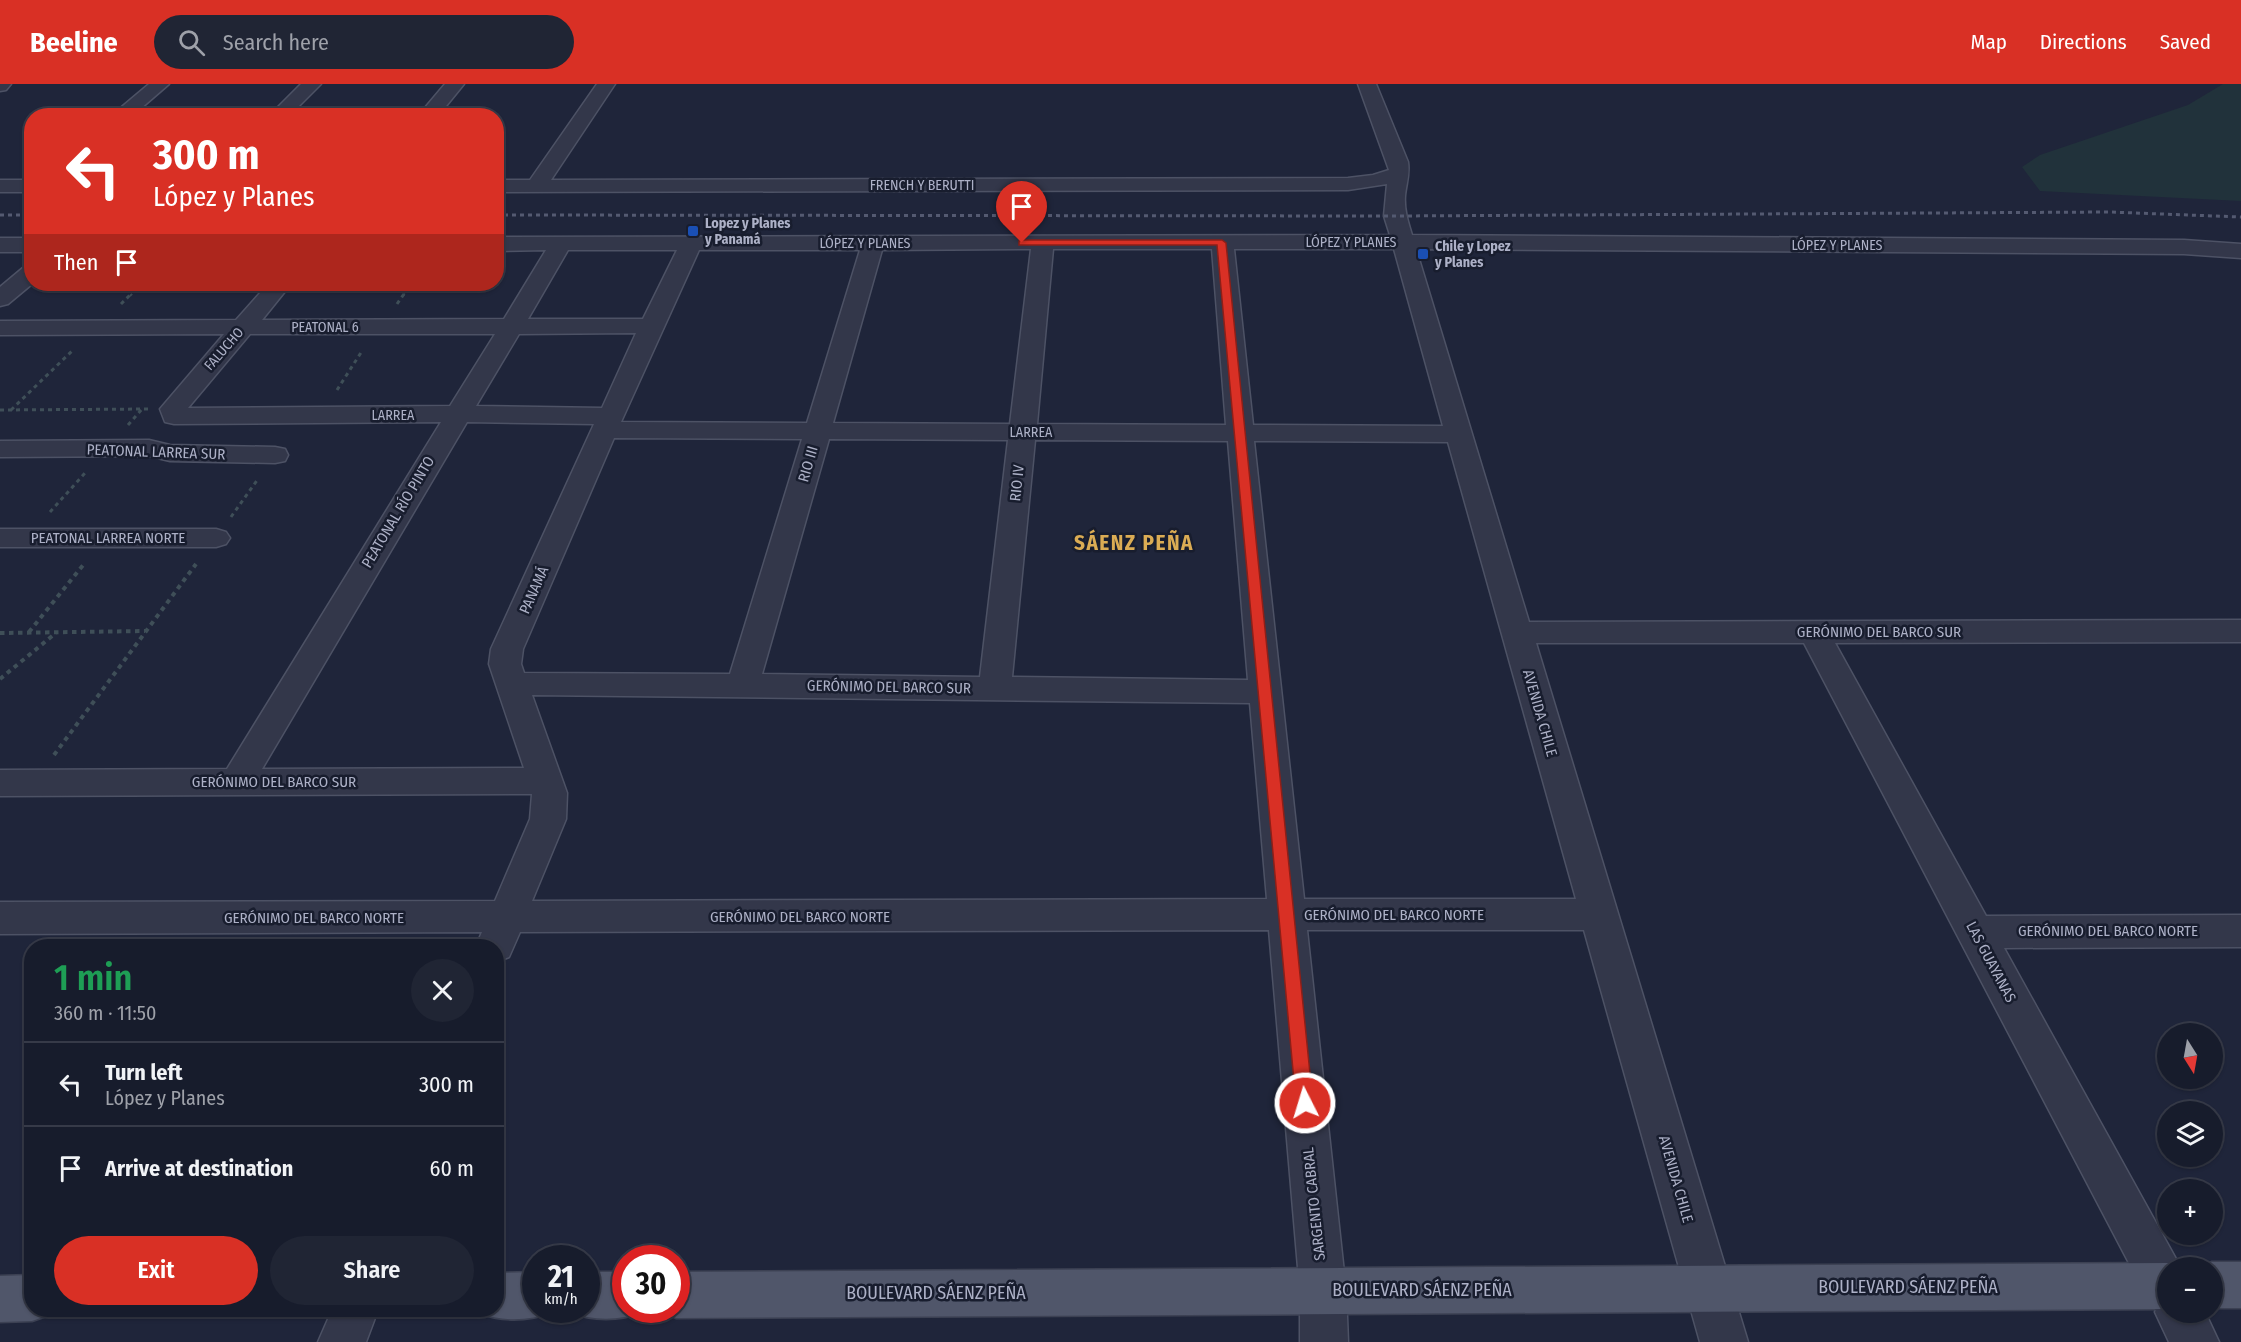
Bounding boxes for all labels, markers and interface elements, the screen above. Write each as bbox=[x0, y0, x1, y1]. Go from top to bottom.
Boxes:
search box bbox=[154, 15, 574, 69]
text: Beeline bbox=[30, 26, 118, 59]
icon: search bbox=[175, 26, 208, 59]
text: Search here bbox=[223, 29, 329, 56]
text: Map bbox=[1970, 29, 2007, 55]
text: Directions bbox=[2040, 29, 2127, 55]
text: Saved bbox=[2160, 29, 2211, 55]
text: 300 m bbox=[153, 130, 260, 180]
icon: left bbox=[54, 132, 132, 210]
street label: FRENCH Y BERUTTI bbox=[870, 177, 974, 194]
text: López y Planes bbox=[153, 181, 315, 213]
pin bbox=[996, 181, 1047, 243]
icon: arrive bbox=[1005, 190, 1038, 223]
place label: Lopez y Planes y Panamá bbox=[704, 215, 790, 248]
marker: Lopez y Planes y Panamá bbox=[686, 224, 700, 238]
street label: LÓPEZ Y PLANES bbox=[1305, 233, 1397, 251]
street label: LÓPEZ Y PLANES bbox=[819, 234, 911, 252]
street label: LÓPEZ Y PLANES bbox=[1791, 236, 1883, 254]
place label: Chile y Lopez y Planes bbox=[1434, 238, 1511, 271]
icon: arrive bbox=[110, 246, 143, 279]
marker: Chile y Lopez y Planes bbox=[1416, 247, 1430, 261]
text: Then bbox=[54, 249, 98, 276]
street label: PEATONAL 6 bbox=[291, 319, 359, 336]
street label: FALUCHO bbox=[201, 324, 247, 374]
street label: LARREA bbox=[372, 407, 415, 424]
street label: LARREA bbox=[1010, 424, 1053, 441]
street label: PEATONAL LARREA SUR bbox=[86, 441, 226, 463]
street label: RIO III bbox=[794, 444, 822, 484]
street label: PEATONAL RÍO PINTO bbox=[358, 453, 438, 571]
street label: RIO IV bbox=[1006, 463, 1028, 502]
street label: PEATONAL LARREA NORTE bbox=[31, 529, 185, 547]
district label: SÁENZ PEÑA bbox=[1074, 529, 1194, 556]
street label: PANAMÁ bbox=[516, 563, 553, 617]
street label: GERÓNIMO DEL BARCO SUR bbox=[1797, 623, 1961, 641]
street label: AVENIDA CHILE bbox=[1519, 667, 1561, 759]
street label: GERÓNIMO DEL BARCO SUR bbox=[807, 677, 971, 697]
street label: GERÓNIMO DEL BARCO SUR bbox=[192, 773, 356, 791]
street label: GERÓNIMO DEL BARCO NORTE bbox=[1304, 906, 1484, 924]
street label: GERÓNIMO DEL BARCO NORTE bbox=[710, 908, 890, 926]
street label: GERÓNIMO DEL BARCO NORTE bbox=[224, 909, 404, 927]
street label: LAS GUAYANAS bbox=[1962, 918, 2020, 1006]
street label: GERÓNIMO DEL BARCO NORTE bbox=[2018, 922, 2198, 940]
text: 1 min bbox=[54, 956, 132, 1000]
button: close bbox=[411, 959, 474, 1022]
text: 360 m · 11:50 bbox=[54, 1001, 156, 1025]
north arrow bbox=[2157, 1023, 2223, 1089]
map controls bbox=[2157, 1023, 2223, 1323]
text: Turn left bbox=[105, 1059, 183, 1086]
icon: left bbox=[54, 1068, 87, 1101]
text: 300 m bbox=[419, 1071, 474, 1098]
position arrow bbox=[1273, 1071, 1337, 1135]
text: López y Planes bbox=[105, 1086, 225, 1110]
button: layers bbox=[2157, 1101, 2223, 1167]
street label: AVENIDA CHILE bbox=[1655, 1133, 1697, 1225]
street label: SARGENTO CABRAL bbox=[1299, 1146, 1329, 1262]
icon: arrive bbox=[54, 1152, 87, 1185]
text: Arrive at destination bbox=[105, 1155, 293, 1182]
text: 60 m bbox=[430, 1155, 474, 1182]
button: + bbox=[2157, 1179, 2223, 1245]
button: Exit bbox=[54, 1236, 258, 1305]
button: Share bbox=[270, 1236, 474, 1305]
speed limit sign: 30 bbox=[612, 1245, 690, 1323]
button: − bbox=[2157, 1257, 2223, 1323]
text: 21 bbox=[548, 1259, 574, 1295]
street label: BOULEVARD SÁENZ PEÑA bbox=[1818, 1275, 1998, 1298]
street label: BOULEVARD SÁENZ PEÑA bbox=[1332, 1278, 1512, 1301]
street label: BOULEVARD SÁENZ PEÑA bbox=[846, 1281, 1026, 1304]
text: km/h bbox=[544, 1290, 578, 1308]

